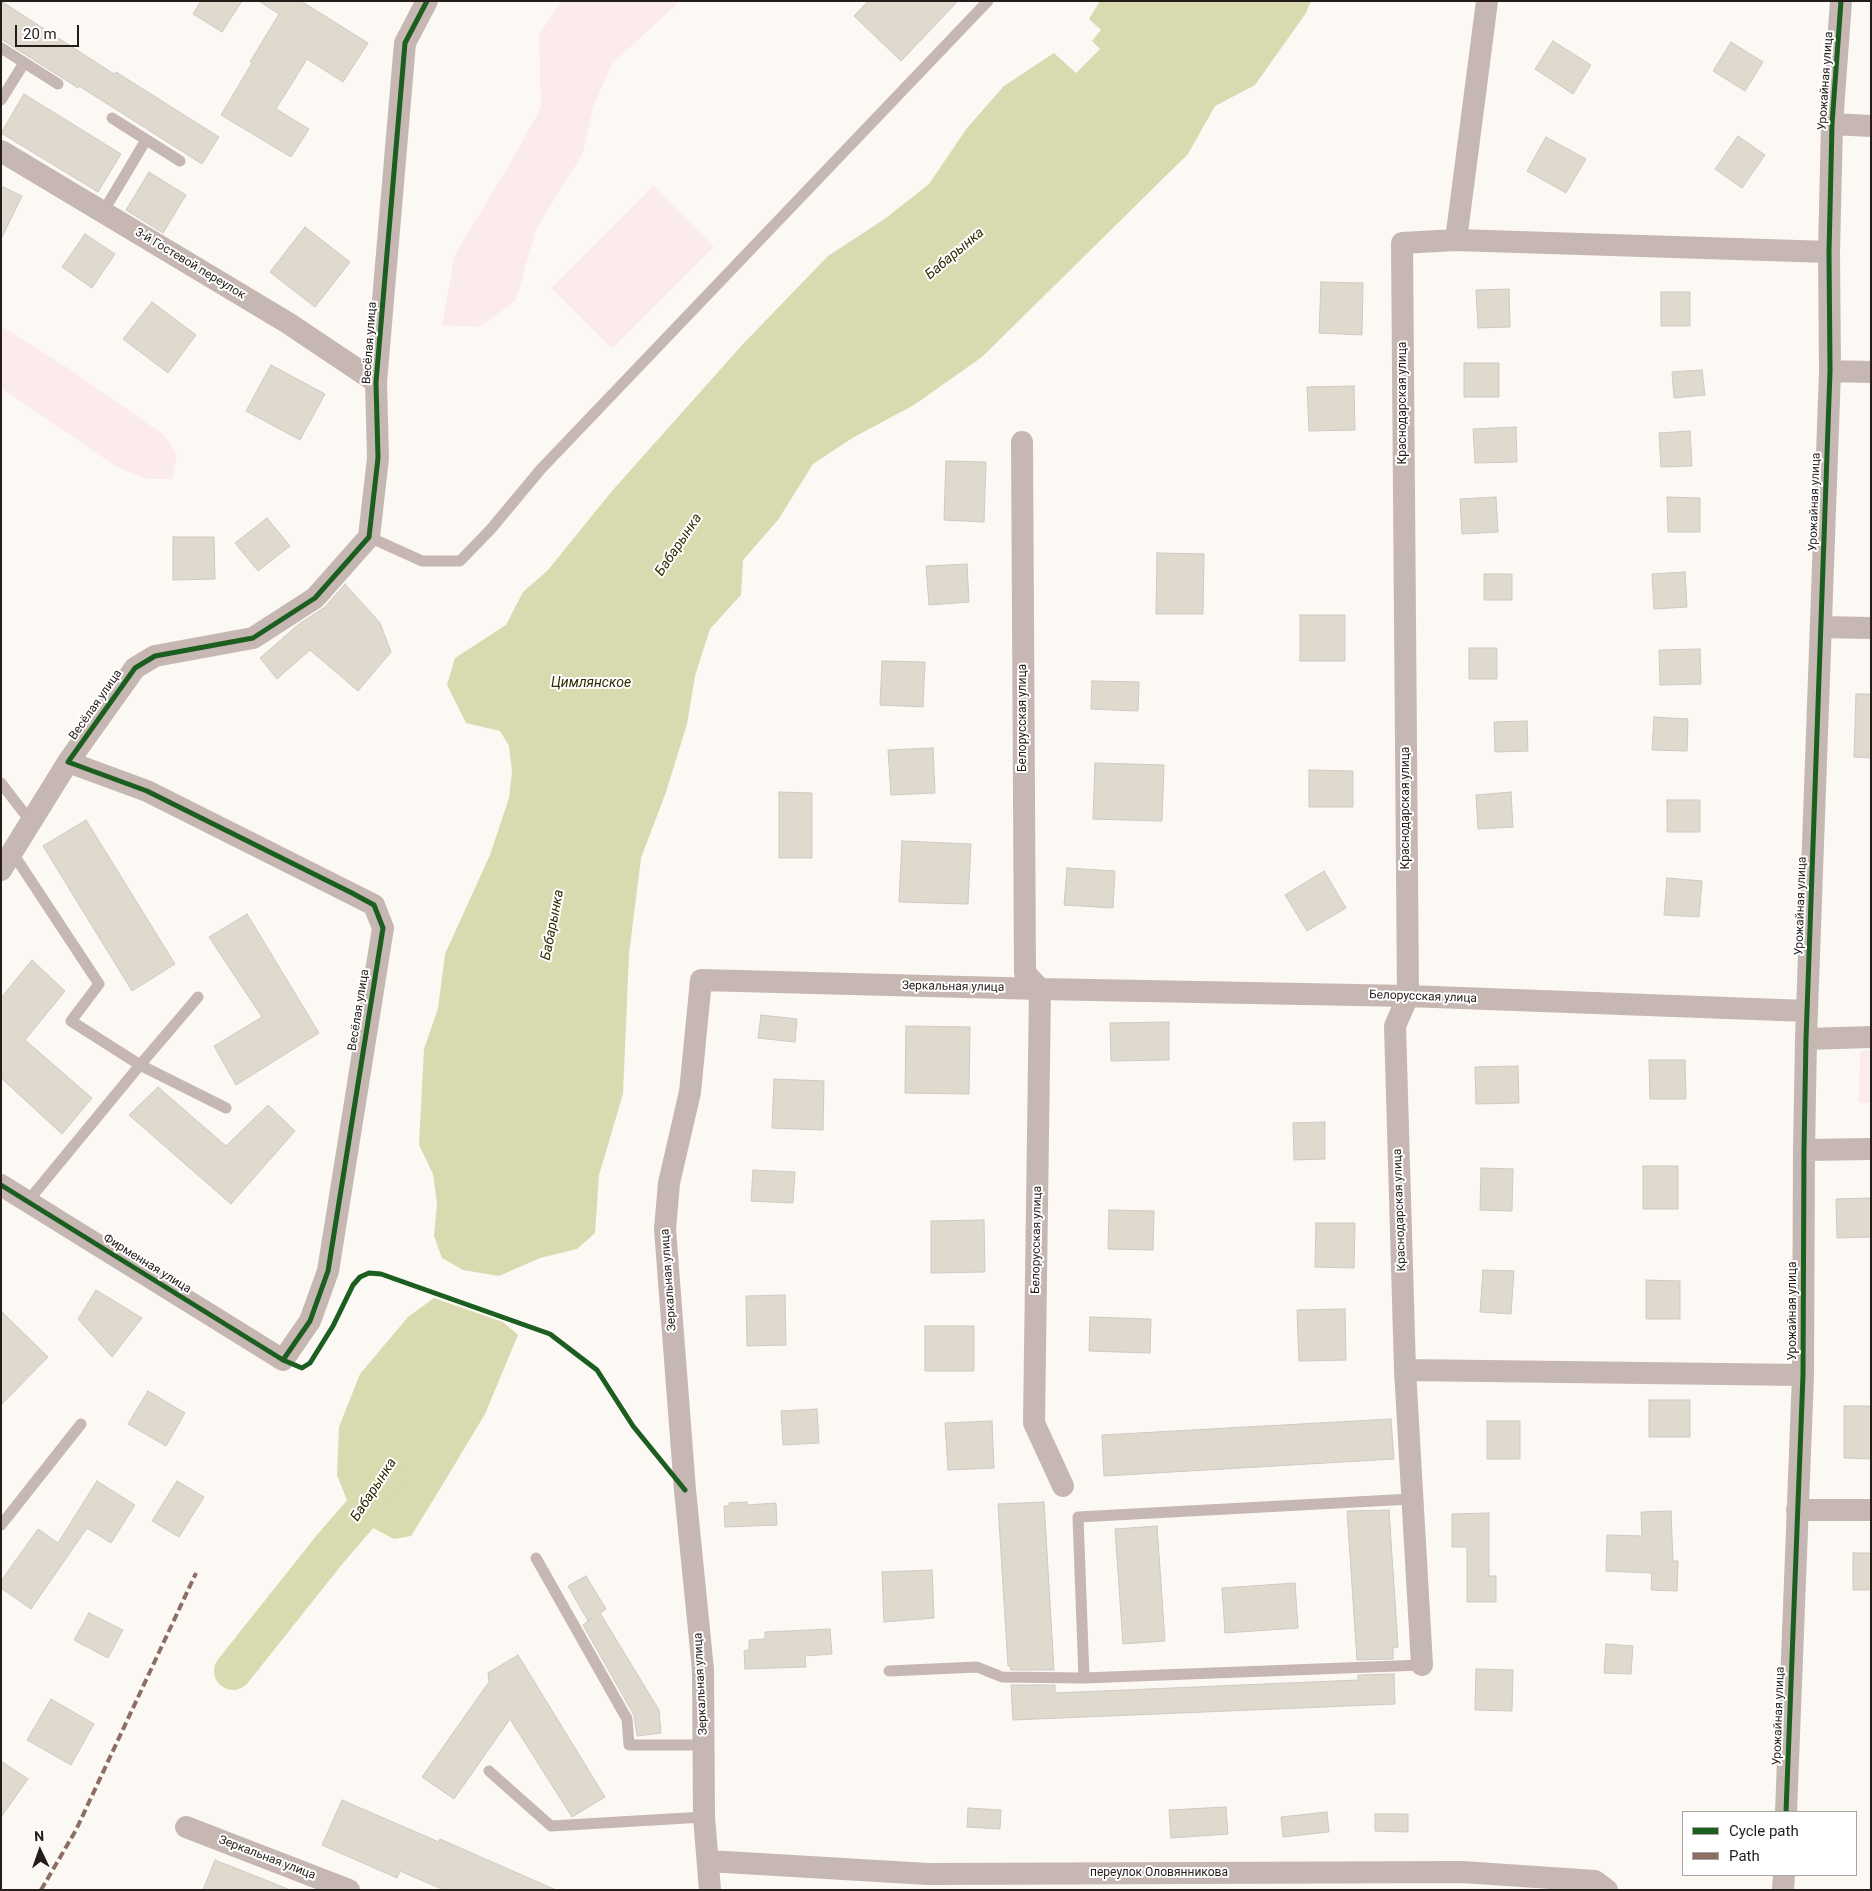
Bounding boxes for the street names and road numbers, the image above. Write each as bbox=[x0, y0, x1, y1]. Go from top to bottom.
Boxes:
street label: Урожайная улица bbox=[1815, 31, 1837, 131]
street label: 3-й Гостевой переулок bbox=[132, 225, 248, 303]
street label: Весёлая улица bbox=[360, 301, 380, 385]
street label: Краснодарская улица bbox=[1396, 342, 1410, 464]
street label: Урожайная улица bbox=[1806, 452, 1824, 552]
street label: Белорусская улица bbox=[1016, 664, 1030, 772]
street label: Весёлая улица bbox=[66, 667, 126, 743]
street label: Краснодарская улица bbox=[1399, 747, 1413, 869]
street label: Урожайная улица bbox=[1792, 856, 1810, 956]
street label: Весёлая улица bbox=[345, 968, 373, 1052]
street label: Зеркальная улица bbox=[902, 979, 1004, 995]
street label: Белорусская улица bbox=[1369, 988, 1477, 1006]
street label: Краснодарская улица bbox=[1391, 1148, 1409, 1272]
street label: Белорусская улица bbox=[1029, 1186, 1045, 1294]
street label: Зеркальная улица bbox=[658, 1228, 680, 1332]
street label: Фирменная улица bbox=[100, 1231, 194, 1297]
street label: Урожайная улица bbox=[1786, 1261, 1800, 1361]
street label: Зеркальная улица bbox=[691, 1632, 711, 1736]
street label: Урожайная улица bbox=[1770, 1666, 1788, 1766]
street label: Зеркальная улица bbox=[217, 1833, 317, 1883]
street label: переулок Оловянникова bbox=[1090, 1866, 1228, 1880]

